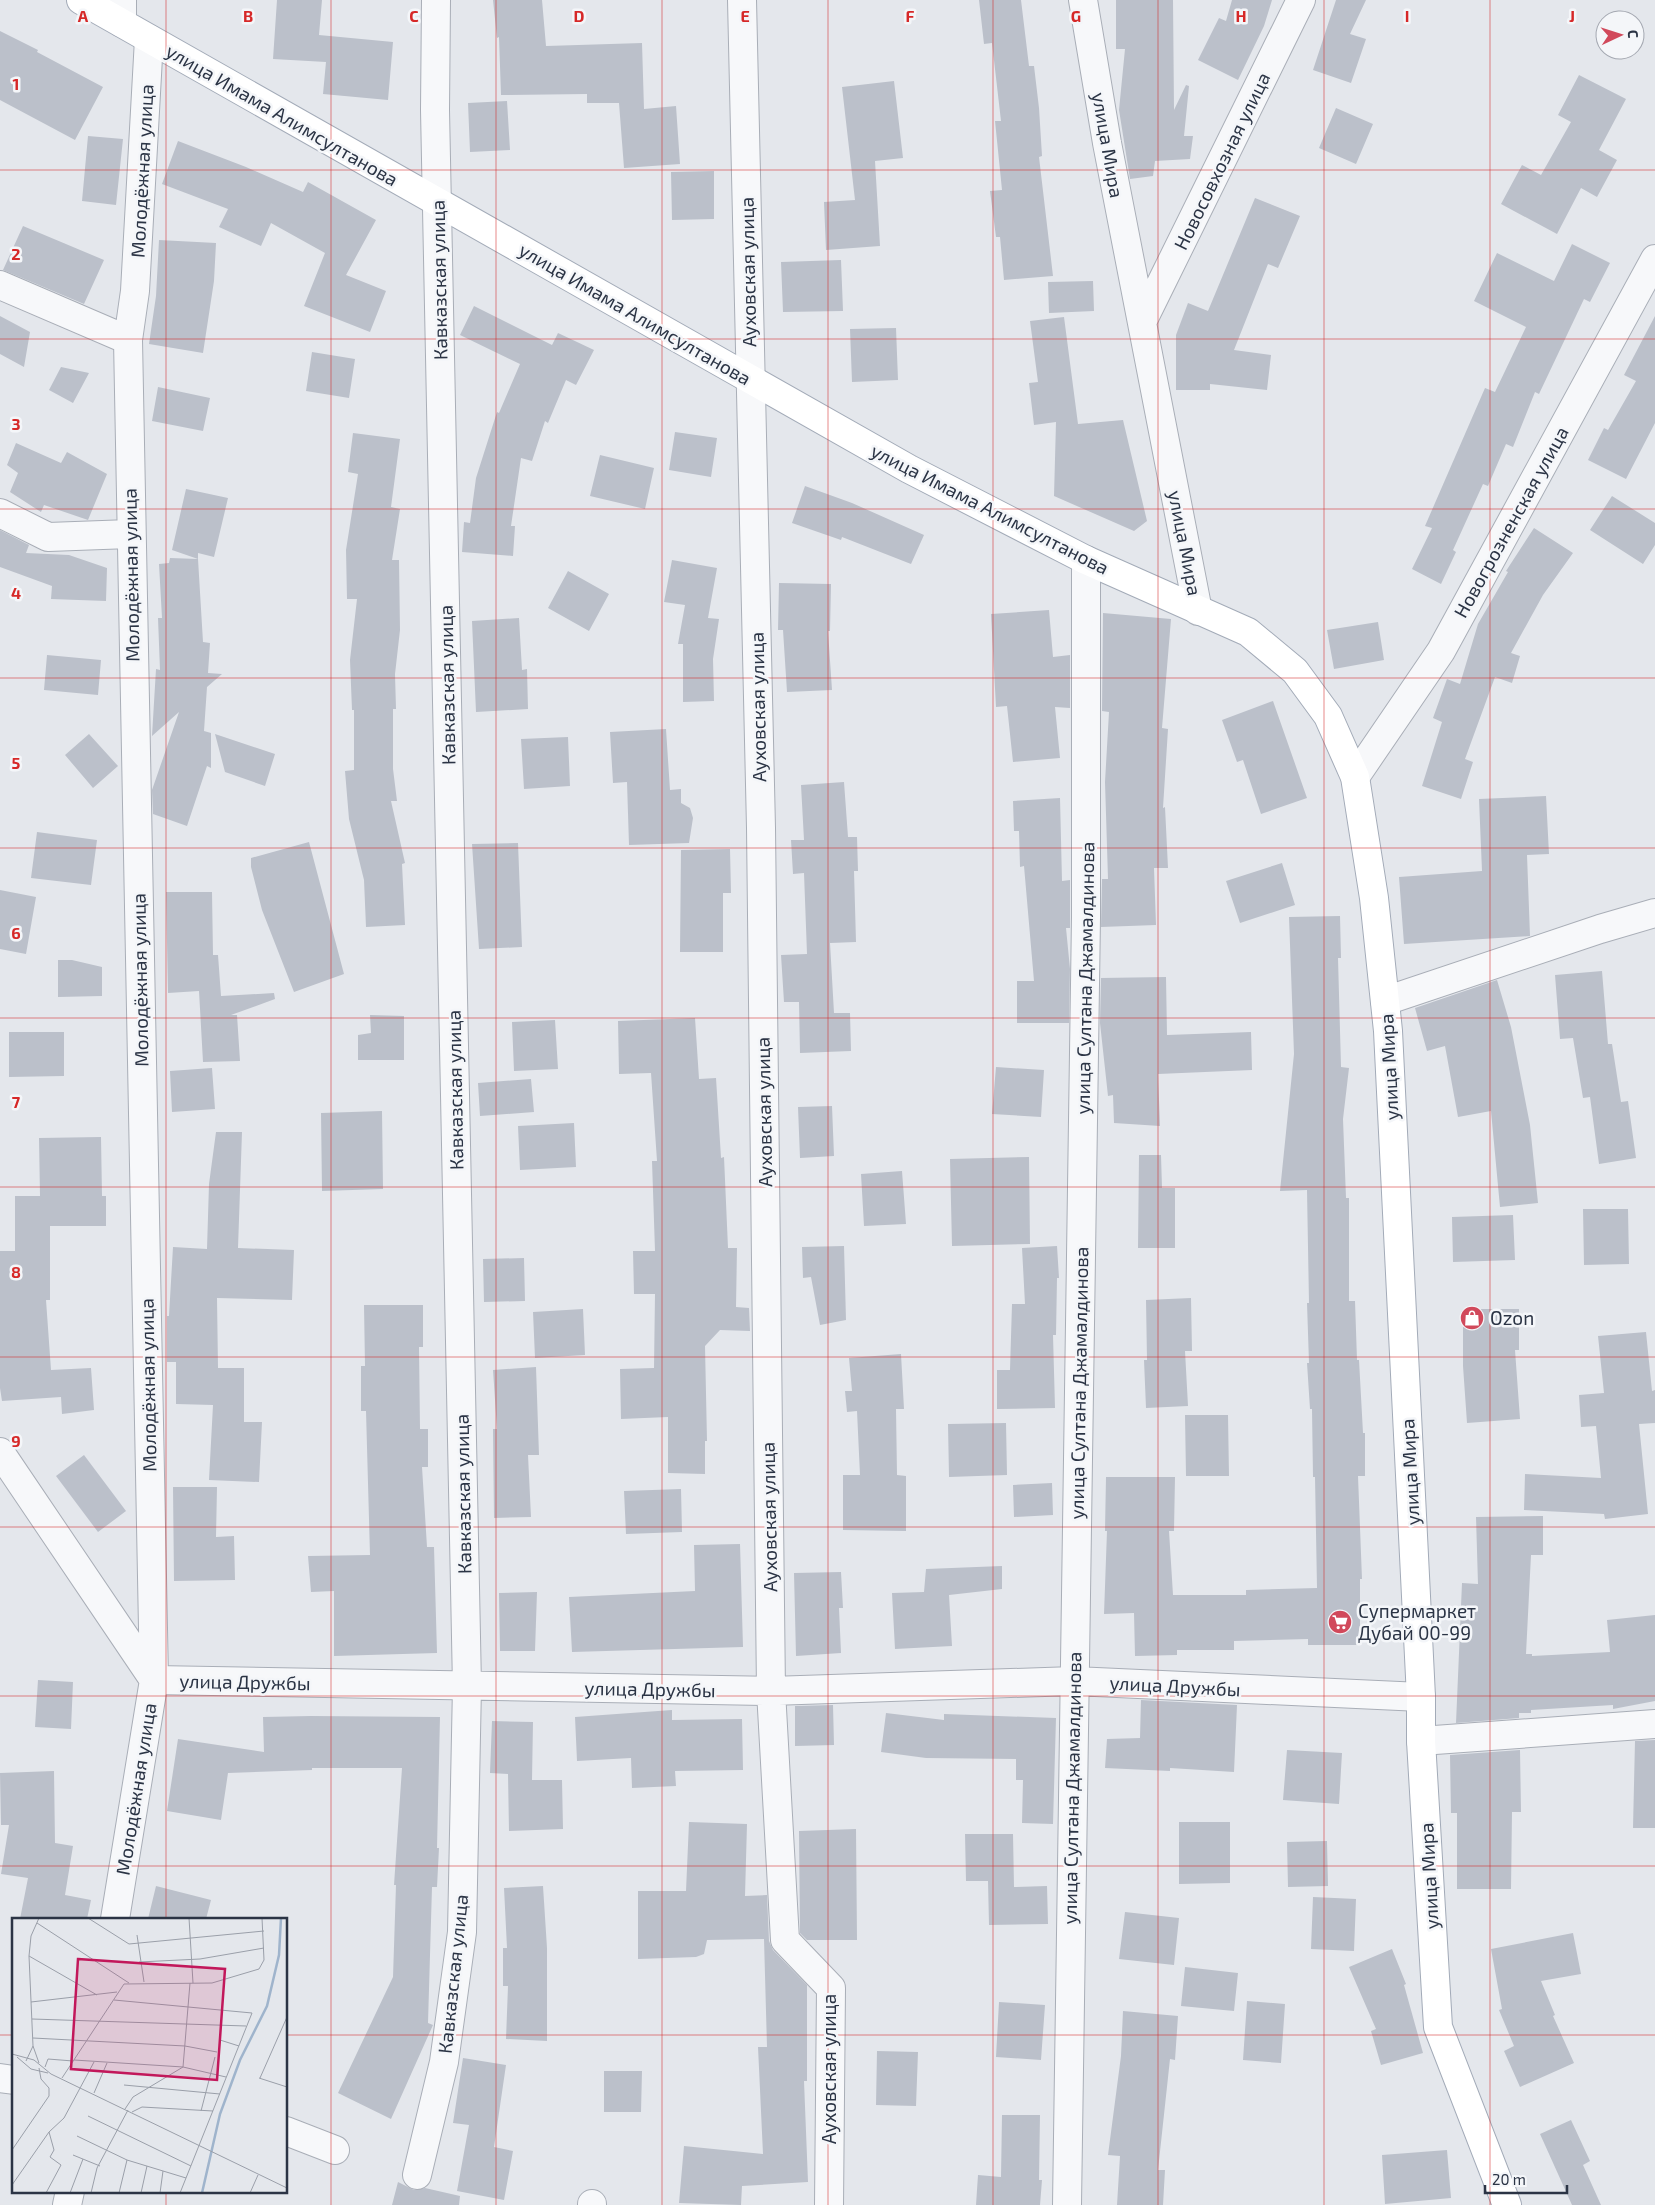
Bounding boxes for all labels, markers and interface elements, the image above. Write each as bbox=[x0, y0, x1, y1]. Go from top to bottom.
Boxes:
text: A bbox=[78, 6, 89, 25]
text: B bbox=[243, 6, 253, 25]
text: C bbox=[409, 6, 419, 25]
text: D bbox=[574, 6, 585, 25]
text: E bbox=[740, 6, 750, 25]
text: F bbox=[906, 6, 915, 25]
text: G bbox=[1071, 6, 1081, 25]
text: H bbox=[1235, 6, 1247, 25]
text: I bbox=[1405, 6, 1409, 25]
text: J bbox=[1569, 6, 1575, 25]
north arrow bbox=[1595, 10, 1645, 60]
text: С bbox=[1625, 29, 1642, 39]
street label: улица Имама Алимсултанова bbox=[162, 39, 402, 191]
street label: Новосовхозная улица bbox=[1169, 68, 1275, 254]
text: 1 bbox=[13, 74, 19, 93]
street label: Молодёжная улица bbox=[125, 83, 159, 259]
street label: улица Мира bbox=[1087, 90, 1129, 200]
street label: Ауховская улица bbox=[735, 197, 761, 347]
street label: Кавказская улица bbox=[426, 200, 452, 360]
street label: улица Имама Алимсултанова bbox=[515, 238, 755, 390]
text: 2 bbox=[11, 244, 21, 263]
text: 3 bbox=[11, 414, 21, 433]
street label: Новогрозненская улица bbox=[1448, 422, 1574, 622]
street label: улица Имама Алимсултанова bbox=[867, 438, 1113, 580]
street label: Молодёжная улица bbox=[117, 488, 145, 662]
street label: улица Мира bbox=[1163, 488, 1207, 598]
text: 4 bbox=[11, 583, 21, 602]
street label: Кавказская улица bbox=[434, 605, 460, 765]
street label: Ауховская улица bbox=[745, 632, 771, 782]
text: 5 bbox=[12, 753, 21, 772]
street label: улица Султана Джамалдинова bbox=[1071, 841, 1099, 1115]
street label: Молодёжная улица bbox=[126, 893, 154, 1067]
text: 6 bbox=[11, 923, 21, 942]
street label: Кавказская улица bbox=[442, 1010, 468, 1170]
street label: улица Мира bbox=[1374, 1013, 1404, 1121]
street label: Ауховская улица bbox=[751, 1037, 777, 1187]
text: 7 bbox=[12, 1092, 21, 1111]
street label: улица Султана Джамалдинова bbox=[1065, 1246, 1093, 1520]
text: 8 bbox=[11, 1262, 21, 1281]
street label: Молодёжная улица bbox=[134, 1298, 162, 1472]
shop icon: Ozon bbox=[1459, 1305, 1485, 1331]
place label: Ozon bbox=[1490, 1306, 1534, 1329]
street label: Кавказская улица bbox=[450, 1414, 476, 1574]
street label: улица Мира bbox=[1395, 1418, 1425, 1526]
text: 9 bbox=[11, 1431, 21, 1450]
street label: Ауховская улица bbox=[756, 1442, 782, 1592]
place label: Супермаркет Дубай 00-99 bbox=[1358, 1599, 1476, 1645]
supermarket icon: Супермаркет Дубай 00-99 bbox=[1327, 1609, 1353, 1635]
street label: улица Султана Джамалдинова bbox=[1058, 1651, 1086, 1925]
street label: улица Дружбы bbox=[179, 1669, 311, 1695]
street label: улица Дружбы bbox=[1109, 1671, 1241, 1701]
street label: улица Дружбы bbox=[584, 1676, 716, 1702]
street label: Молодёжная улица bbox=[111, 1701, 161, 1877]
street label: улица Мира bbox=[1414, 1822, 1444, 1930]
street label: Кавказская улица bbox=[433, 1893, 473, 2055]
inset map bbox=[12, 1918, 288, 2192]
street label: Ауховская улица bbox=[817, 1994, 841, 2144]
scale bar bbox=[1485, 2162, 1568, 2194]
text: 20 m bbox=[1492, 2170, 1526, 2188]

